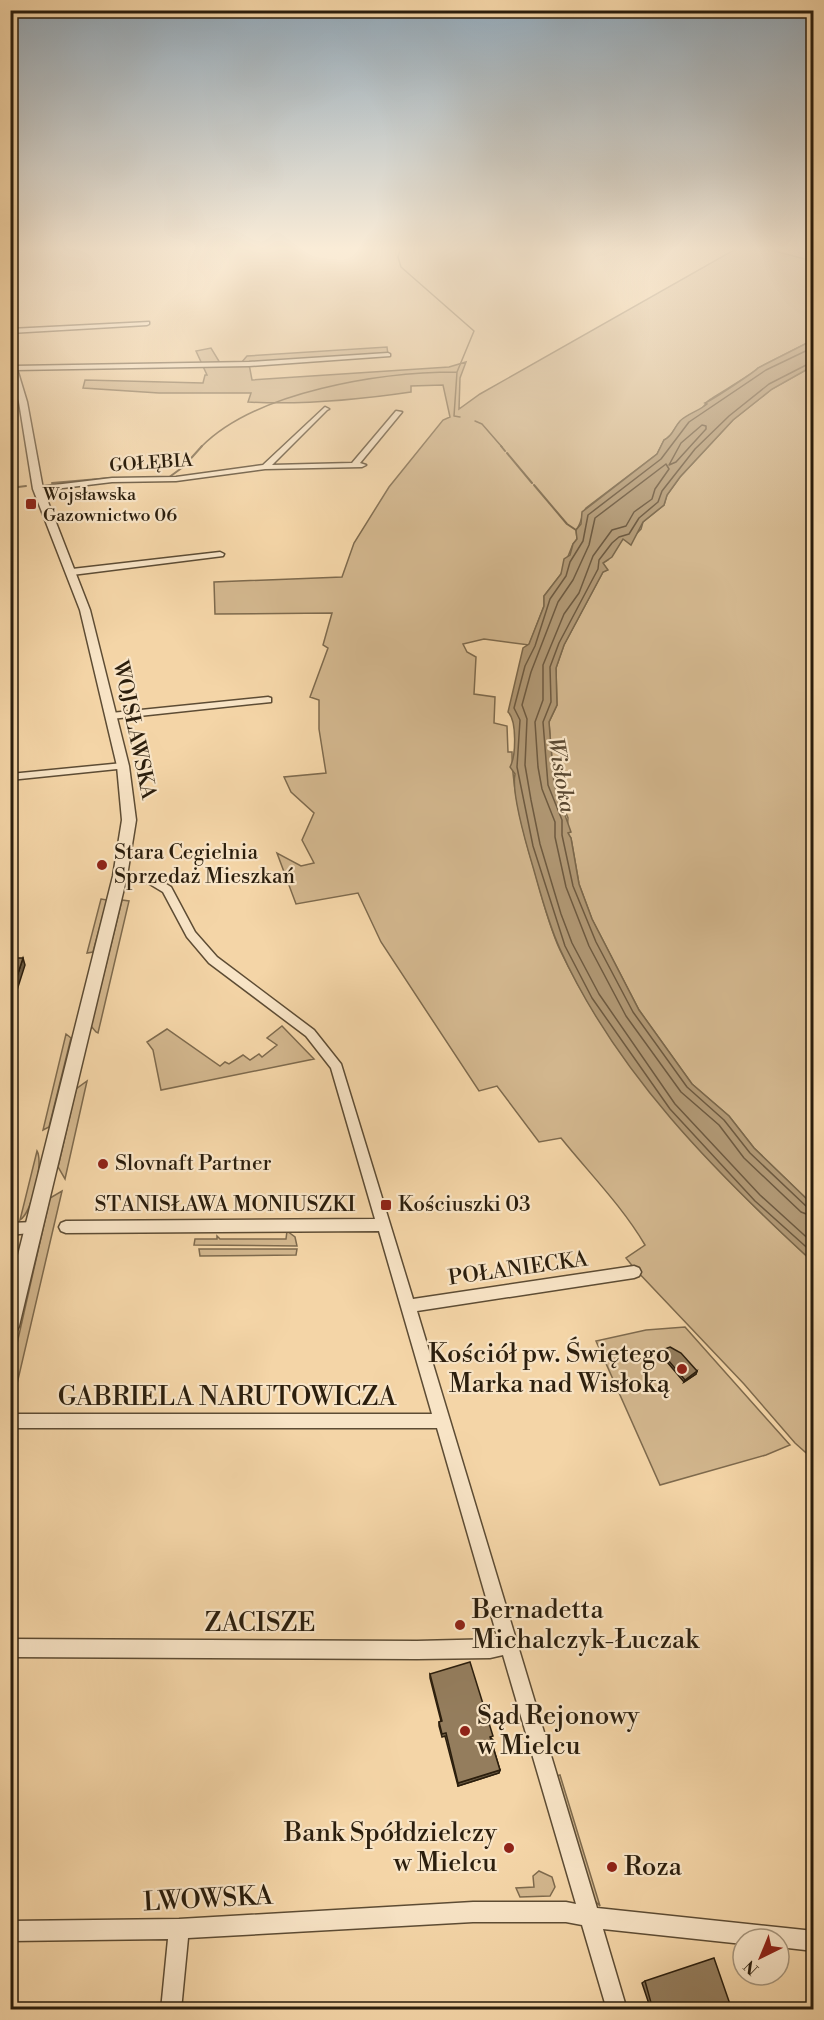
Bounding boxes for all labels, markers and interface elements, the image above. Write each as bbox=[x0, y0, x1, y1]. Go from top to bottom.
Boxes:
street label: GOŁĘBIA bbox=[109, 449, 194, 477]
place label: Wojsławska Gazownictwo 06 bbox=[42, 483, 177, 527]
marker: Wojsławska Gazownictwo 06 bbox=[24, 497, 38, 511]
street label: WOJSŁAWSKA bbox=[106, 657, 162, 802]
water label: Wisłoka bbox=[541, 735, 581, 816]
place label: Stara Cegielnia Sprzedaż Mieszkań bbox=[114, 840, 296, 890]
marker: Stara Cegielnia Sprzedaż Mieszkań bbox=[95, 858, 109, 872]
place label: Slovnaft Partner bbox=[115, 1151, 272, 1177]
marker: Slovnaft Partner bbox=[96, 1157, 110, 1171]
street label: STANISŁAWA MONIUSZKI bbox=[95, 1192, 355, 1218]
place label: Kościuszki 03 bbox=[398, 1192, 531, 1218]
marker: Kościuszki 03 bbox=[379, 1198, 393, 1212]
street label: POŁANIECKA bbox=[447, 1246, 590, 1292]
place label: Kościół pw. Świętego Marka nad Wisłoką bbox=[428, 1336, 671, 1400]
marker: Kościół pw. Świętego Marka nad Wisłoką bbox=[675, 1362, 689, 1376]
street label: GABRIELA NARUTOWICZA bbox=[58, 1381, 397, 1413]
place label: Bernadetta Michalczyk-Łuczak bbox=[471, 1594, 700, 1656]
street label: ZACISZE bbox=[205, 1607, 315, 1639]
marker: Bernadetta Michalczyk-Łuczak bbox=[453, 1618, 467, 1632]
place label: Sąd Rejonowy w Mielcu bbox=[476, 1700, 640, 1762]
marker: Sąd Rejonowy w Mielcu bbox=[458, 1724, 472, 1738]
place label: Bank Spółdzielczy w Mielcu bbox=[283, 1817, 497, 1879]
marker: Bank Spółdzielczy w Mielcu bbox=[502, 1841, 516, 1855]
place label: Roza bbox=[624, 1851, 683, 1883]
marker: Roza bbox=[605, 1860, 619, 1874]
street label: LWOWSKA bbox=[142, 1880, 275, 1918]
north arrow bbox=[731, 1927, 791, 1987]
text: N bbox=[740, 1955, 763, 1979]

